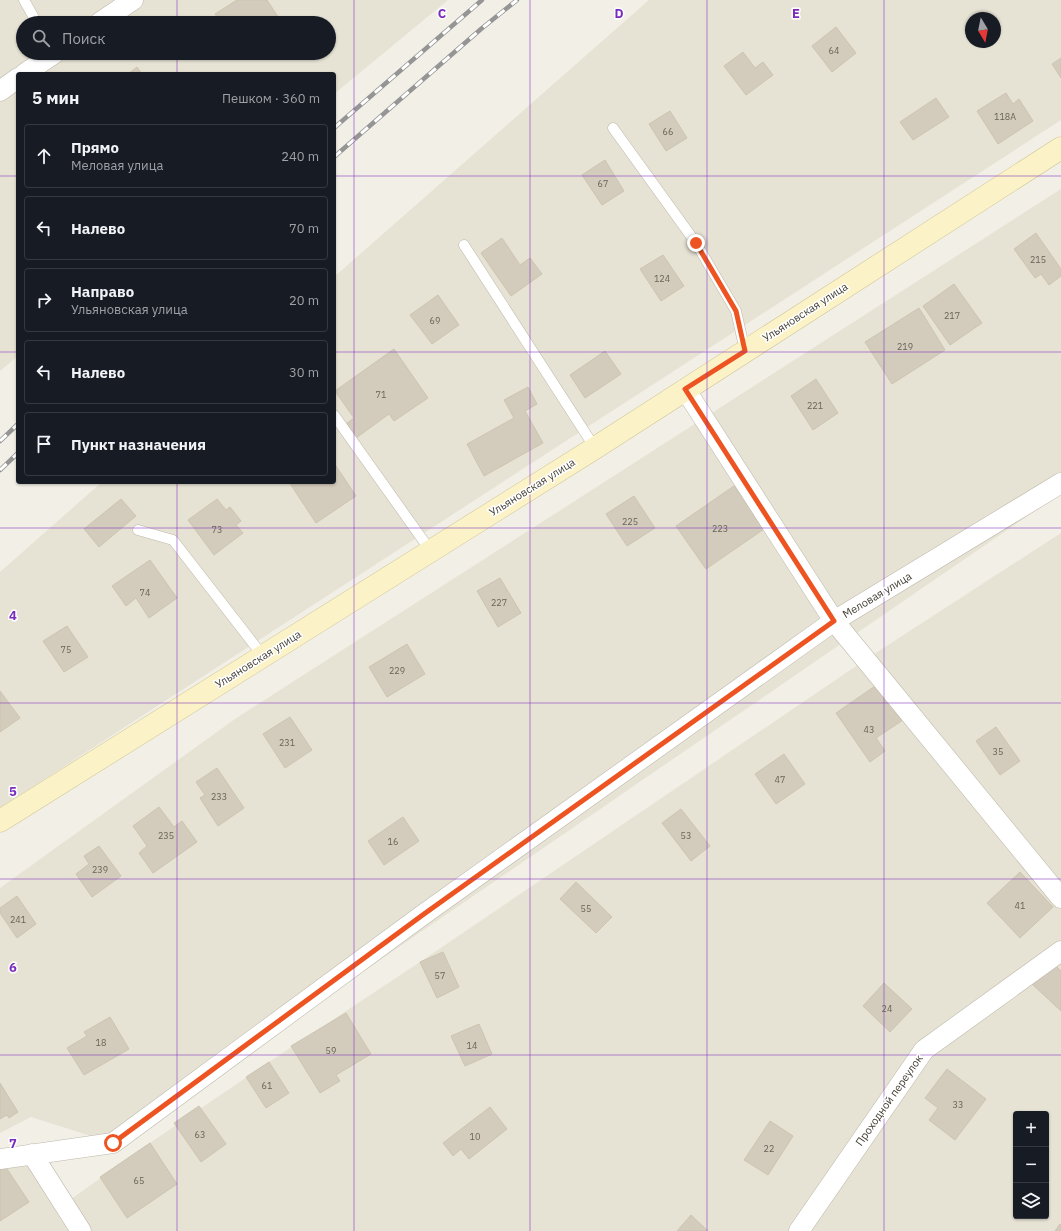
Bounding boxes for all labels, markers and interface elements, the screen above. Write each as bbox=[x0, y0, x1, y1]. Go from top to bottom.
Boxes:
text: C bbox=[438, 5, 447, 22]
text: D bbox=[614, 5, 624, 22]
text: E bbox=[792, 5, 800, 22]
north arrow bbox=[965, 12, 1001, 48]
search box bbox=[16, 16, 336, 60]
icon: search bbox=[30, 27, 52, 49]
text: Поиск bbox=[62, 29, 105, 48]
house number: 64 bbox=[829, 45, 839, 56]
text: 5 мин bbox=[32, 87, 79, 109]
text: Пешком · 360 m bbox=[222, 90, 320, 107]
house number: 118А bbox=[994, 111, 1016, 122]
house number: 66 bbox=[663, 126, 673, 137]
text: Прямо bbox=[71, 138, 119, 157]
icon: ahead bbox=[33, 145, 55, 167]
text: 240 m bbox=[281, 148, 319, 165]
text: Меловая улица bbox=[71, 157, 163, 174]
house number: 67 bbox=[598, 178, 608, 189]
icon: left bbox=[33, 217, 55, 239]
text: Налево bbox=[71, 219, 125, 238]
text: 70 m bbox=[289, 220, 319, 237]
route end bbox=[687, 234, 705, 252]
house number: 215 bbox=[1030, 254, 1046, 265]
house number: 124 bbox=[654, 273, 670, 284]
street label: Ульяновская улица bbox=[760, 279, 850, 345]
text: Направо bbox=[71, 282, 134, 301]
icon: right bbox=[33, 289, 55, 311]
text: 20 m bbox=[289, 292, 319, 309]
text: Ульяновская улица bbox=[71, 301, 188, 318]
house number: 217 bbox=[944, 310, 960, 321]
house number: 69 bbox=[430, 315, 440, 326]
house number: 219 bbox=[897, 341, 913, 352]
icon: left bbox=[33, 361, 55, 383]
text: Налево bbox=[71, 363, 125, 382]
text: 30 m bbox=[289, 364, 319, 381]
house number: 71 bbox=[376, 389, 386, 400]
house number: 221 bbox=[807, 400, 823, 411]
icon: arrive bbox=[33, 433, 55, 455]
text: Пункт назначения bbox=[71, 435, 206, 454]
street label: Ульяновская улица bbox=[486, 455, 578, 519]
house number: 225 bbox=[622, 516, 638, 527]
house number: 223 bbox=[712, 523, 728, 534]
house number: 73 bbox=[212, 524, 222, 535]
street label: Меловая улица bbox=[840, 569, 914, 621]
house number: 74 bbox=[140, 587, 150, 598]
house number: 227 bbox=[491, 597, 507, 608]
text: 4 bbox=[9, 607, 17, 624]
street label: Ульяновская улица bbox=[212, 627, 304, 691]
house number: 75 bbox=[61, 644, 71, 655]
house number: 229 bbox=[389, 665, 405, 676]
house number: 43 bbox=[864, 724, 874, 735]
house number: 231 bbox=[279, 737, 295, 748]
house number: 35 bbox=[993, 746, 1003, 757]
house number: 47 bbox=[775, 774, 785, 785]
text: 5 bbox=[9, 783, 17, 800]
house number: 233 bbox=[211, 791, 227, 802]
house number: 235 bbox=[158, 830, 174, 841]
house number: 53 bbox=[681, 830, 691, 841]
house number: 16 bbox=[388, 836, 398, 847]
house number: 239 bbox=[92, 864, 108, 875]
house number: 41 bbox=[1015, 900, 1025, 911]
house number: 55 bbox=[581, 903, 591, 914]
house number: 241 bbox=[10, 914, 26, 925]
text: 6 bbox=[9, 959, 17, 976]
house number: 57 bbox=[435, 970, 445, 981]
house number: 24 bbox=[882, 1003, 892, 1014]
house number: 18 bbox=[96, 1037, 106, 1048]
house number: 14 bbox=[467, 1040, 477, 1051]
house number: 59 bbox=[326, 1045, 336, 1056]
street label: Проходной переулок bbox=[852, 1052, 926, 1148]
house number: 61 bbox=[262, 1080, 272, 1091]
house number: 33 bbox=[953, 1099, 963, 1110]
map controls bbox=[1013, 1111, 1049, 1219]
button: + bbox=[1013, 1111, 1049, 1147]
house number: 63 bbox=[195, 1129, 205, 1140]
house number: 10 bbox=[470, 1131, 480, 1142]
route start bbox=[104, 1134, 122, 1152]
text: 7 bbox=[9, 1135, 17, 1152]
house number: 22 bbox=[764, 1143, 774, 1154]
button: − bbox=[1013, 1147, 1049, 1183]
house number: 65 bbox=[134, 1175, 144, 1186]
button: layers bbox=[1013, 1183, 1049, 1219]

